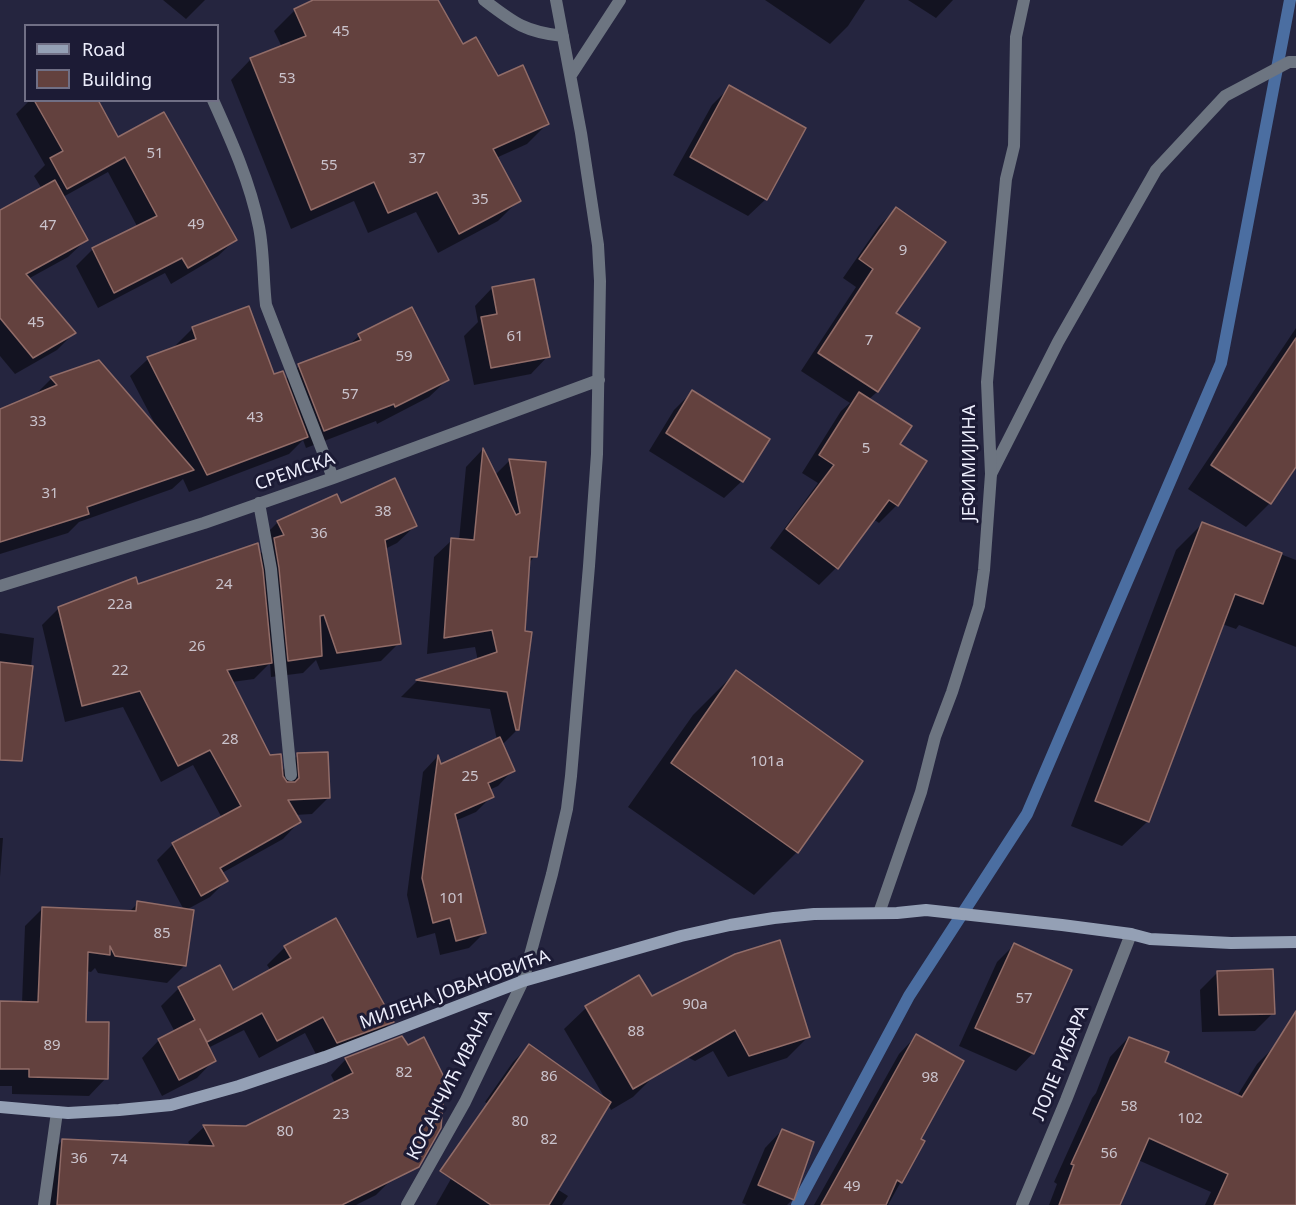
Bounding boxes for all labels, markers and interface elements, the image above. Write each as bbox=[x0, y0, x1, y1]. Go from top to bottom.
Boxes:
house number: 45 bbox=[332, 23, 350, 41]
legend bbox=[24, 24, 219, 102]
text: Road bbox=[82, 37, 125, 61]
text: Building bbox=[82, 67, 152, 91]
house number: 53 bbox=[278, 70, 296, 88]
house number: 51 bbox=[146, 145, 164, 163]
house number: 37 bbox=[408, 150, 426, 168]
house number: 55 bbox=[320, 157, 338, 175]
house number: 35 bbox=[471, 191, 489, 209]
house number: 49 bbox=[187, 216, 205, 234]
house number: 47 bbox=[39, 217, 57, 235]
house number: 9 bbox=[899, 242, 907, 260]
house number: 45 bbox=[27, 314, 45, 332]
house number: 61 bbox=[506, 328, 524, 346]
house number: 7 bbox=[865, 332, 873, 350]
house number: 59 bbox=[395, 348, 413, 366]
house number: 57 bbox=[341, 386, 359, 404]
street label: ЈЕФИМИЈИНА bbox=[959, 405, 981, 521]
house number: 43 bbox=[246, 409, 264, 427]
house number: 33 bbox=[29, 413, 47, 431]
house number: 5 bbox=[862, 440, 870, 458]
street label: СРЕМСКА bbox=[252, 448, 338, 496]
house number: 31 bbox=[41, 485, 59, 503]
house number: 38 bbox=[374, 503, 392, 521]
house number: 36 bbox=[310, 525, 328, 543]
house number: 24 bbox=[215, 576, 233, 594]
house number: 22a bbox=[107, 596, 133, 614]
house number: 26 bbox=[188, 638, 206, 656]
house number: 22 bbox=[111, 662, 129, 680]
house number: 28 bbox=[221, 731, 239, 749]
house number: 101a bbox=[750, 753, 784, 771]
house number: 25 bbox=[461, 768, 479, 786]
house number: 101 bbox=[439, 890, 465, 908]
house number: 85 bbox=[153, 925, 171, 943]
street label: МИЛЕНА ЈОВАНОВИЋА bbox=[357, 946, 553, 1034]
house number: 57 bbox=[1015, 990, 1033, 1008]
house number: 90a bbox=[682, 996, 708, 1014]
street label: ЛОЛЕ РИБАРА bbox=[1028, 1002, 1094, 1124]
street label: КОСАНЧИЋ ИВАНА bbox=[403, 1006, 497, 1164]
house number: 88 bbox=[627, 1023, 645, 1041]
house number: 89 bbox=[43, 1037, 61, 1055]
house number: 82 bbox=[395, 1064, 413, 1082]
house number: 86 bbox=[540, 1068, 558, 1086]
house number: 98 bbox=[921, 1069, 939, 1087]
house number: 58 bbox=[1120, 1098, 1138, 1116]
house number: 23 bbox=[332, 1106, 350, 1124]
house number: 102 bbox=[1177, 1110, 1203, 1128]
house number: 80 bbox=[511, 1113, 529, 1131]
house number: 80 bbox=[276, 1123, 294, 1141]
house number: 82 bbox=[540, 1131, 558, 1149]
house number: 56 bbox=[1100, 1145, 1118, 1163]
house number: 36 bbox=[70, 1150, 88, 1168]
house number: 74 bbox=[110, 1151, 128, 1169]
house number: 49 bbox=[843, 1178, 861, 1196]

